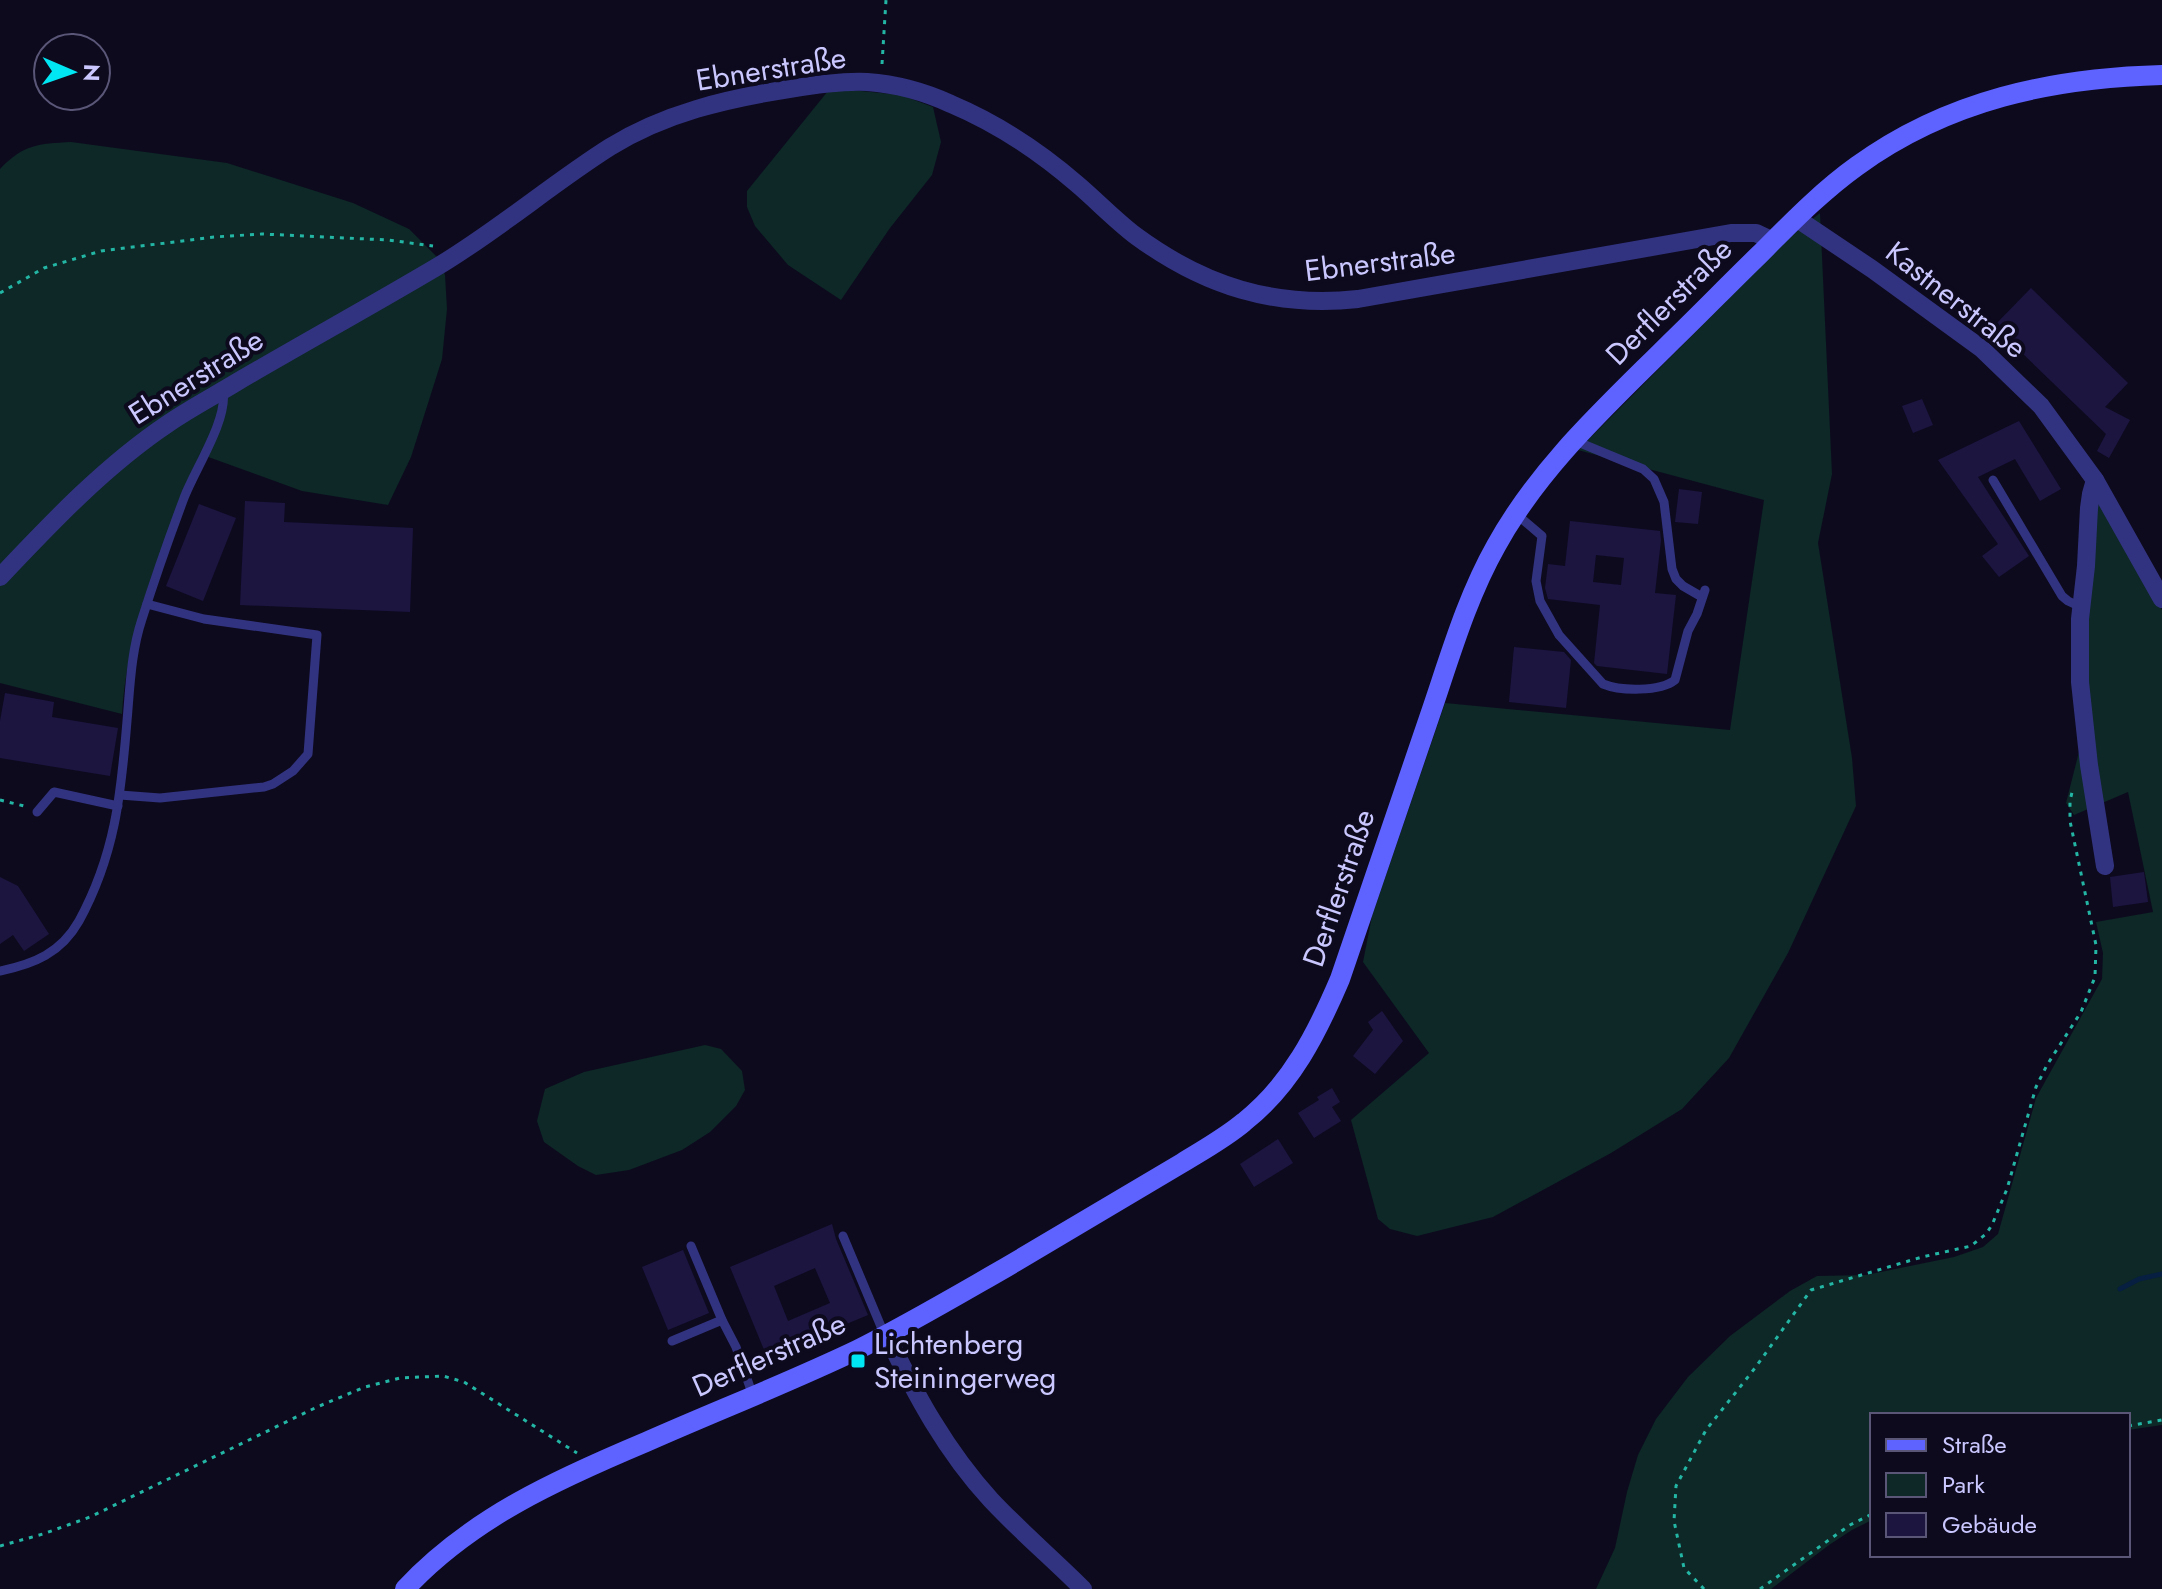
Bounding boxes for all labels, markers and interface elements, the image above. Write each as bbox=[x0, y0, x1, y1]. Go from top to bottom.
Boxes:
north arrow bbox=[32, 32, 112, 112]
street label: Ebnerstraße bbox=[693, 35, 849, 102]
text: N bbox=[76, 63, 108, 82]
street label: Derflerstraße bbox=[1596, 229, 1742, 375]
street label: Ebnerstraße bbox=[1302, 231, 1458, 292]
street label: Kastnerstraße bbox=[1877, 231, 2036, 368]
street label: Ebnerstraße bbox=[120, 318, 271, 435]
street label: Derflerstraße bbox=[1292, 803, 1386, 972]
street label: Derflerstraße bbox=[685, 1302, 852, 1407]
place label: Lichtenberg Steiningerweg bbox=[874, 1322, 1056, 1399]
marker: Lichtenberg Steiningerweg bbox=[849, 1352, 867, 1370]
legend bbox=[1870, 1413, 2130, 1557]
text: Straße bbox=[1942, 1427, 2007, 1462]
text: Park bbox=[1942, 1467, 1985, 1502]
text: Gebäude bbox=[1942, 1507, 2037, 1542]

